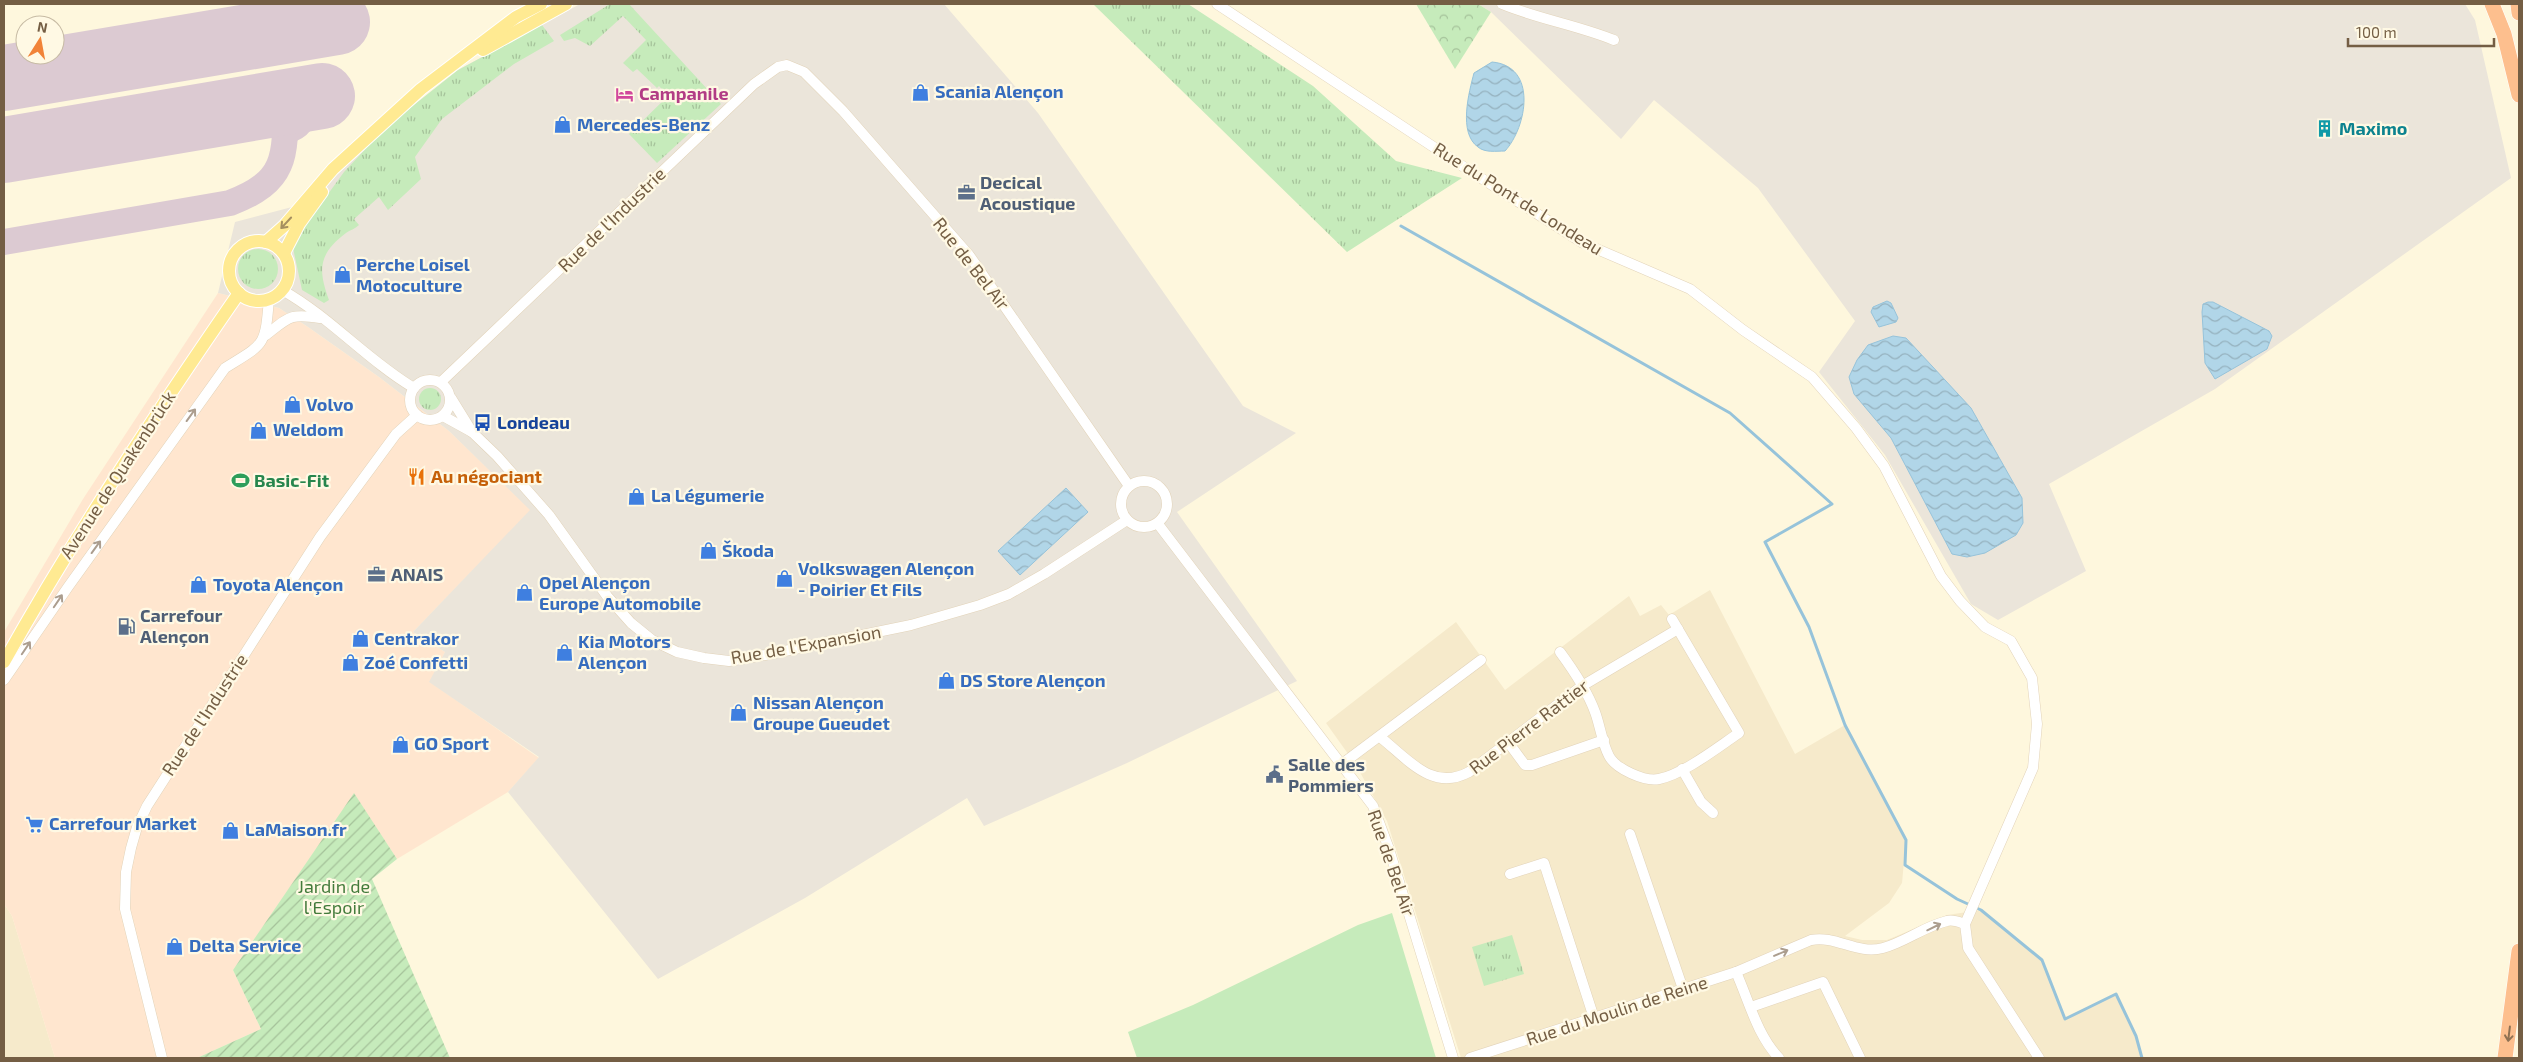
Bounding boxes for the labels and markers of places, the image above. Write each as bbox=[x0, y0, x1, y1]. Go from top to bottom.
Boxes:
place label: Scania Alençon bbox=[935, 80, 1064, 103]
place label: Campanile bbox=[639, 82, 729, 104]
shop icon: Scania Alençon bbox=[911, 82, 931, 102]
hotel icon: Campanile bbox=[615, 84, 635, 104]
place label: Mercedes-Benz bbox=[577, 113, 710, 135]
shop icon: Mercedes-Benz bbox=[553, 115, 573, 135]
place label: Maximo bbox=[2339, 117, 2407, 139]
building icon: Maximo bbox=[2315, 119, 2335, 139]
place label: Decical Acoustique bbox=[980, 171, 1076, 214]
office icon: Decical Acoustique bbox=[956, 183, 976, 203]
place label: Perche Loisel Motoculture bbox=[356, 253, 470, 296]
shop icon: Perche Loisel Motoculture bbox=[332, 265, 352, 285]
place label: Volvo bbox=[306, 393, 354, 415]
shop icon: Volvo bbox=[282, 395, 302, 415]
place label: Londeau bbox=[497, 411, 570, 433]
bus stop icon: Londeau bbox=[473, 413, 493, 433]
place label: Weldom bbox=[273, 418, 344, 440]
shop icon: Weldom bbox=[249, 420, 269, 440]
place label: Au négociant bbox=[431, 465, 542, 487]
restaurant icon: Au négociant bbox=[407, 467, 427, 487]
place label: Basic-Fit bbox=[254, 469, 330, 491]
sports icon: Basic-Fit bbox=[230, 471, 250, 491]
place label: La Légumerie bbox=[651, 484, 765, 506]
shop icon: La Légumerie bbox=[627, 486, 647, 506]
place label: Škoda bbox=[722, 539, 774, 561]
shop icon: Škoda bbox=[698, 541, 718, 561]
place label: Volkswagen Alençon - Poirier Et Fils bbox=[798, 557, 974, 600]
place label: ANAIS bbox=[391, 563, 443, 585]
office icon: ANAIS bbox=[367, 565, 387, 585]
shop icon: Volkswagen Alençon - Poirier Et Fils bbox=[774, 569, 794, 589]
place label: Opel Alençon Europe Automobile bbox=[539, 571, 701, 614]
place label: Toyota Alençon bbox=[213, 573, 343, 596]
shop icon: Toyota Alençon bbox=[189, 575, 209, 595]
shop icon: Opel Alençon Europe Automobile bbox=[515, 583, 535, 603]
place label: Carrefour Alençon bbox=[140, 604, 223, 648]
fuel station icon: Carrefour Alençon bbox=[116, 616, 136, 636]
place label: Centrakor bbox=[374, 627, 459, 649]
shop icon: Centrakor bbox=[350, 629, 370, 649]
place label: Kia Motors Alençon bbox=[578, 630, 671, 674]
shop icon: Kia Motors Alençon bbox=[554, 642, 574, 662]
place label: Zoé Confetti bbox=[364, 651, 468, 673]
shop icon: Zoé Confetti bbox=[340, 653, 360, 673]
place label: DS Store Alençon bbox=[960, 669, 1105, 692]
shop icon: DS Store Alençon bbox=[936, 671, 956, 691]
place label: Nissan Alençon Groupe Gueudet bbox=[753, 691, 890, 734]
shop icon: Nissan Alençon Groupe Gueudet bbox=[729, 703, 749, 723]
place label: GO Sport bbox=[414, 732, 490, 754]
shop icon: GO Sport bbox=[390, 734, 410, 754]
place label: Salle des Pommiers bbox=[1288, 753, 1374, 796]
public building icon: Salle des Pommiers bbox=[1264, 765, 1284, 785]
place label: Carrefour Market bbox=[49, 812, 197, 834]
supermarket icon: Carrefour Market bbox=[25, 814, 45, 834]
place label: LaMaison.fr bbox=[245, 818, 347, 840]
shop icon: LaMaison.fr bbox=[221, 820, 241, 840]
place label: Delta Service bbox=[189, 934, 301, 956]
shop icon: Delta Service bbox=[165, 936, 185, 956]

